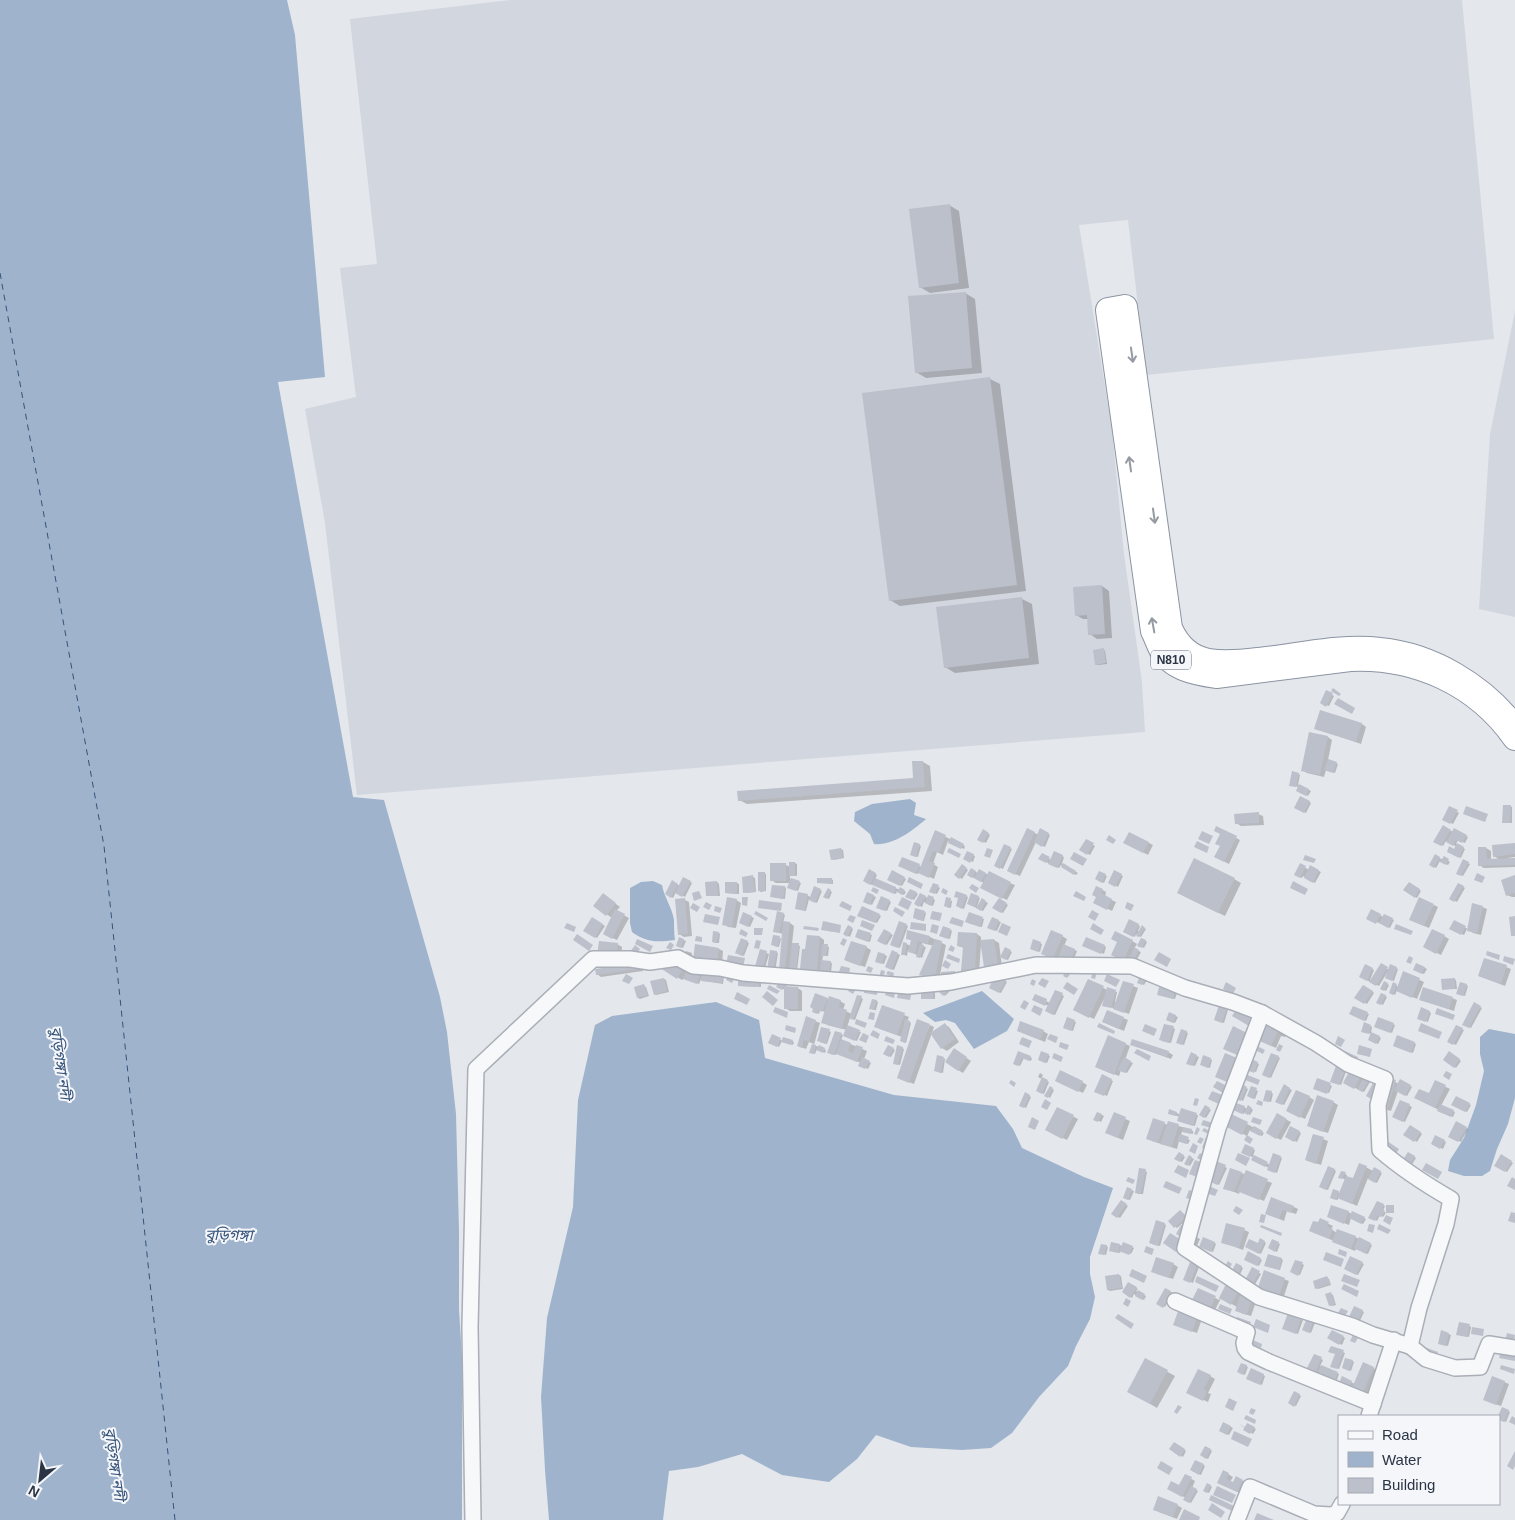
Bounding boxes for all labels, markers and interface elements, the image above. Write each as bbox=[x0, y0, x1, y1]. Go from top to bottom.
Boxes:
one-way arrow bbox=[1127, 347, 1137, 363]
one-way arrow bbox=[1124, 456, 1134, 472]
one-way arrow bbox=[1149, 508, 1159, 524]
one-way arrow bbox=[1147, 617, 1157, 633]
road number: N810 bbox=[1151, 650, 1191, 670]
water label: বুড়িগঙ্গা নদী bbox=[47, 1026, 75, 1104]
water label: বুড়িগঙ্গা bbox=[205, 1226, 256, 1244]
legend bbox=[1338, 1415, 1500, 1505]
text: Road bbox=[1382, 1426, 1418, 1443]
water label: বুড়িগঙ্গা নদী bbox=[101, 1427, 129, 1505]
text: Water bbox=[1382, 1451, 1421, 1468]
north arrow bbox=[15, 1455, 65, 1505]
text: Building bbox=[1382, 1476, 1435, 1493]
text: N bbox=[26, 1482, 42, 1501]

